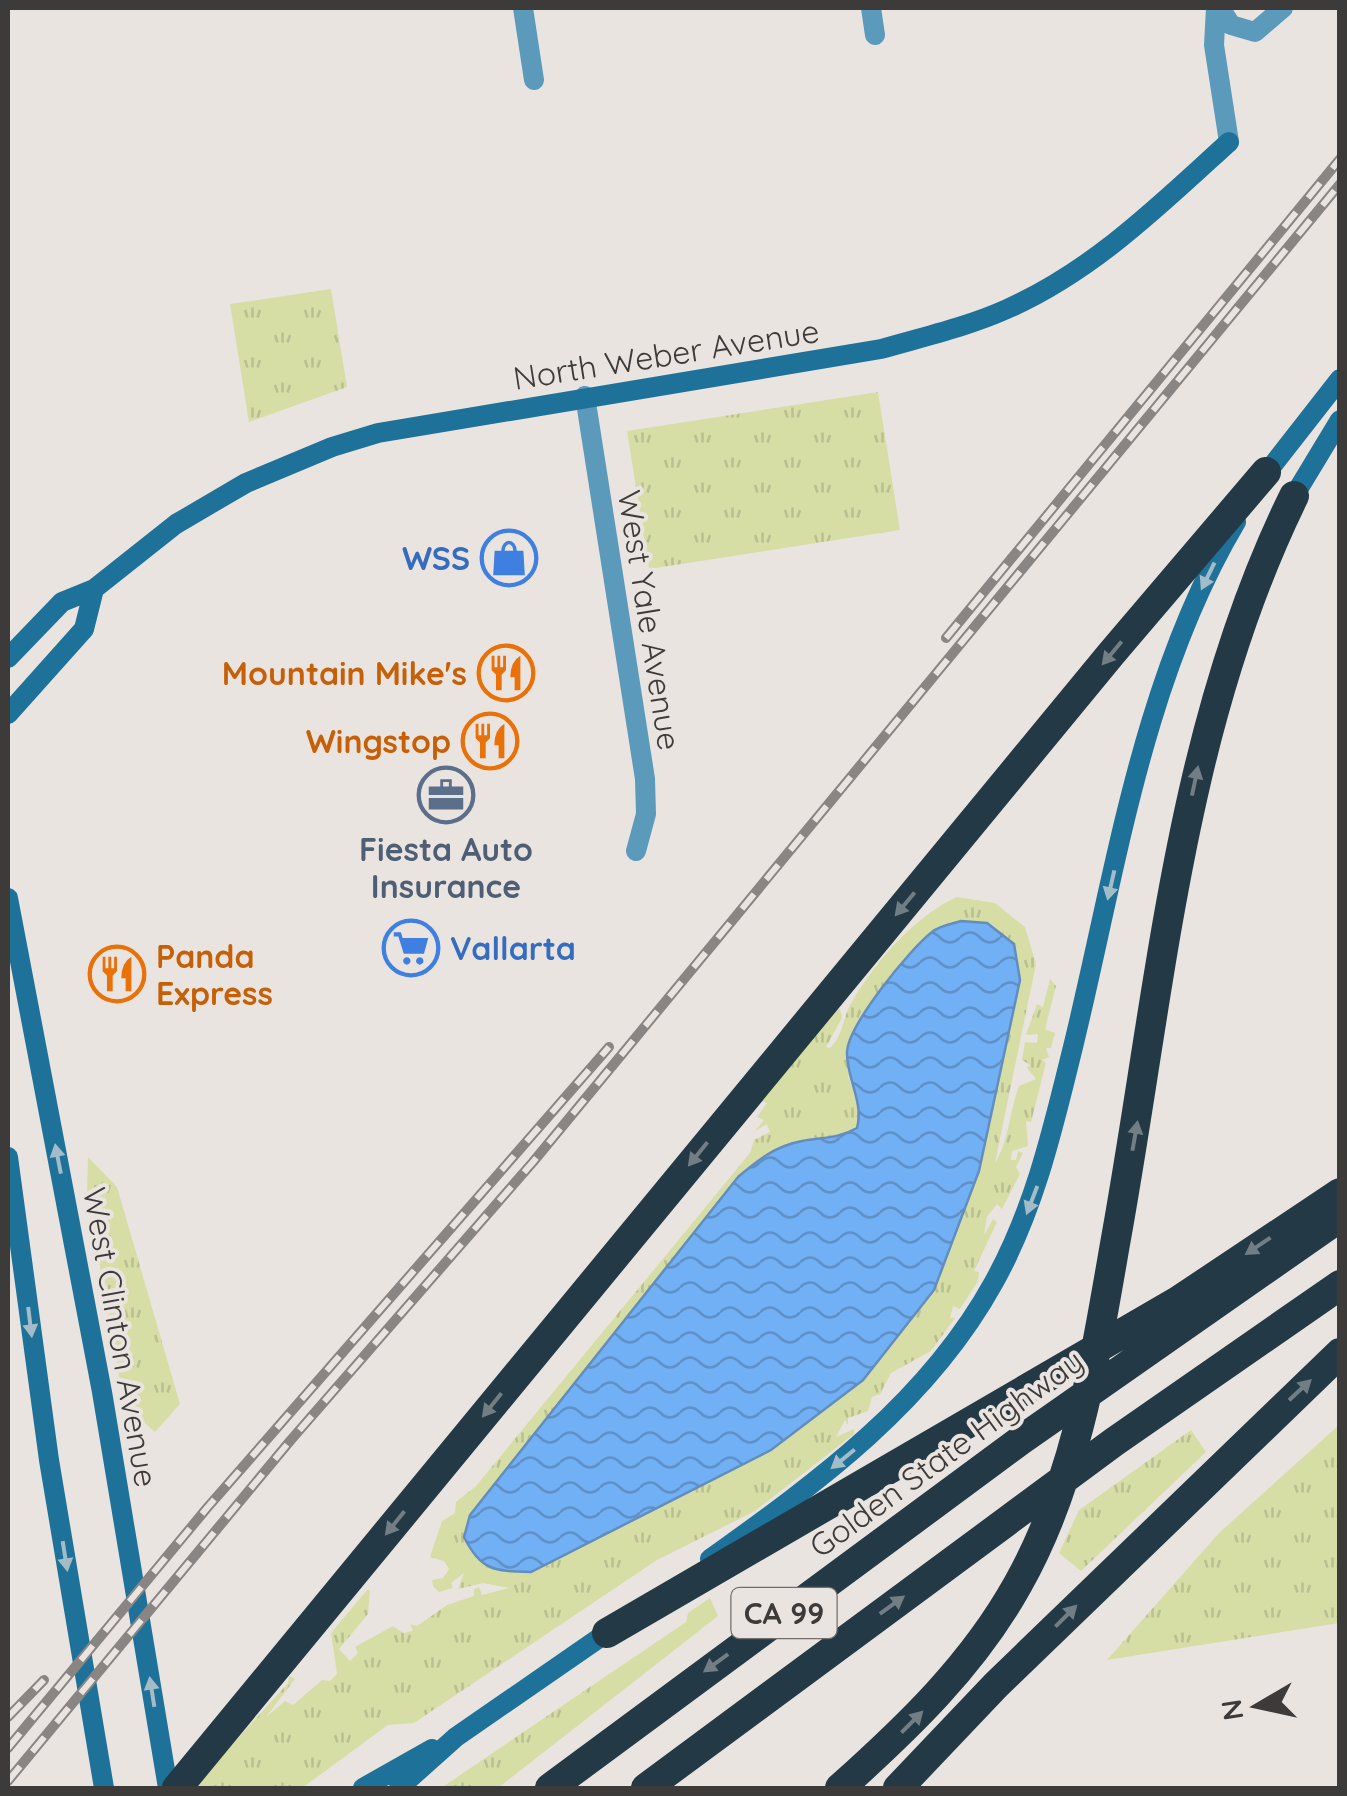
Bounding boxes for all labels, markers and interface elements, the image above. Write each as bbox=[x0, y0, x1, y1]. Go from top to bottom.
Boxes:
street label: North Weber Avenue bbox=[510, 310, 822, 398]
street label: West Yale Avenue bbox=[610, 487, 690, 753]
shop icon: WSS bbox=[479, 528, 539, 588]
place label: WSS bbox=[402, 538, 470, 578]
one-way arrow bbox=[1200, 561, 1217, 590]
one-way arrow bbox=[1101, 640, 1123, 665]
restaurant icon: Mountain Mike's bbox=[476, 643, 536, 703]
place label: Mountain Mike's bbox=[222, 653, 467, 693]
restaurant icon: Wingstop bbox=[460, 711, 520, 771]
place label: Wingstop bbox=[306, 721, 451, 761]
office icon: Fiesta Auto Insurance bbox=[416, 765, 476, 825]
one-way arrow bbox=[1187, 765, 1203, 796]
place label: Fiesta Auto Insurance bbox=[359, 829, 533, 906]
one-way arrow bbox=[1103, 870, 1118, 901]
one-way arrow bbox=[895, 891, 916, 916]
supermarket icon: Vallarta bbox=[381, 918, 441, 978]
place label: Vallarta bbox=[450, 928, 576, 968]
place label: Panda Express bbox=[156, 936, 273, 1013]
restaurant icon: Panda Express bbox=[87, 944, 147, 1004]
one-way arrow bbox=[1128, 1120, 1143, 1151]
one-way arrow bbox=[688, 1142, 709, 1167]
one-way arrow bbox=[50, 1143, 66, 1174]
street label: West Clinton Avenue bbox=[75, 1184, 167, 1490]
one-way arrow bbox=[1024, 1185, 1039, 1215]
one-way arrow bbox=[1245, 1236, 1271, 1255]
one-way arrow bbox=[23, 1307, 39, 1339]
street label: Golden State Highway bbox=[801, 1340, 1091, 1566]
one-way arrow bbox=[1287, 1379, 1311, 1402]
one-way arrow bbox=[482, 1393, 503, 1418]
one-way arrow bbox=[830, 1448, 855, 1469]
one-way arrow bbox=[385, 1510, 406, 1535]
one-way arrow bbox=[58, 1541, 73, 1572]
road number: CA 99 bbox=[732, 1588, 836, 1638]
one-way arrow bbox=[879, 1595, 905, 1615]
one-way arrow bbox=[1054, 1605, 1077, 1629]
one-way arrow bbox=[703, 1652, 729, 1672]
north arrow bbox=[1207, 1656, 1307, 1756]
one-way arrow bbox=[144, 1676, 159, 1708]
text: N bbox=[1213, 1697, 1251, 1723]
one-way arrow bbox=[900, 1711, 924, 1735]

